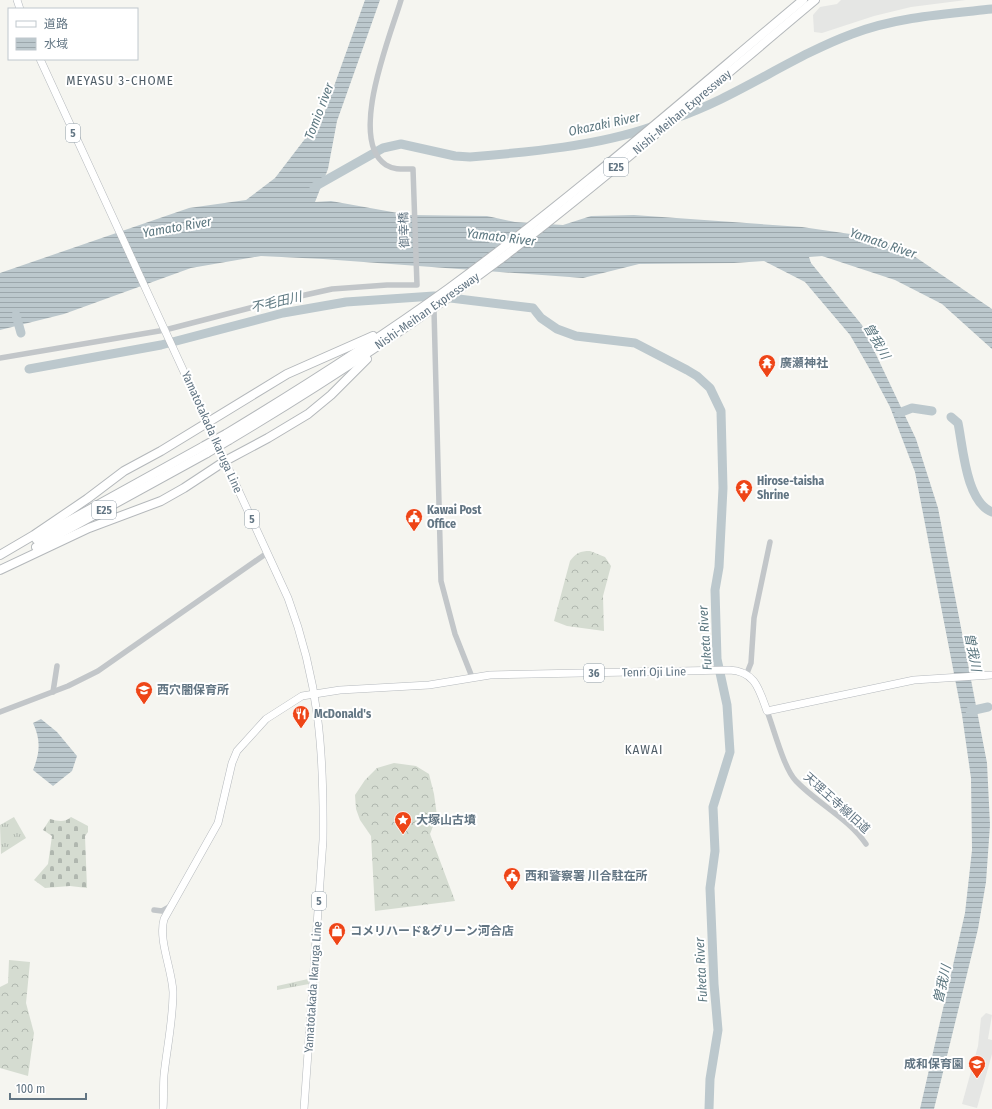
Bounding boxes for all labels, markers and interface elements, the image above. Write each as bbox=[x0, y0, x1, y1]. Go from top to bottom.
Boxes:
legend bbox=[8, 8, 138, 60]
text: 道路 bbox=[44, 17, 68, 31]
text: 水域 bbox=[44, 37, 68, 51]
street label: Nishi-Meihan Expressway bbox=[630, 66, 734, 157]
district label: MEYASU 3-CHOME bbox=[66, 73, 174, 88]
water label: Tomio river bbox=[301, 80, 337, 141]
water label: Okazaki River bbox=[567, 109, 641, 139]
road number: 5 bbox=[66, 124, 80, 142]
road number: E25 bbox=[604, 158, 628, 176]
street label: 御幸橋 bbox=[396, 212, 412, 248]
water label: Yamato River bbox=[141, 213, 213, 240]
water label: Yamato River bbox=[466, 225, 537, 249]
water label: Yamato River bbox=[848, 225, 919, 262]
street label: Nishi-Meihan Expressway bbox=[372, 269, 482, 352]
water label: 不毛田川 bbox=[249, 288, 305, 315]
water label: 曽我川 bbox=[861, 320, 894, 363]
temple icon: 廣瀬神社 bbox=[757, 353, 777, 378]
place label: 廣瀬神社 bbox=[780, 356, 828, 370]
street label: Yamatotakada Ikaruga Line bbox=[179, 369, 245, 495]
place label: Hirose-taisha Shrine bbox=[757, 474, 824, 502]
temple icon: Hirose-taisha Shrine bbox=[734, 478, 754, 503]
road number: E25 bbox=[92, 501, 116, 519]
place label: Kawai Post Office bbox=[427, 503, 482, 531]
public building icon: Kawai Post Office bbox=[404, 507, 424, 532]
road number: 5 bbox=[245, 510, 259, 528]
water label: Fuketa River bbox=[695, 605, 715, 671]
water label: 曽我川 bbox=[962, 631, 984, 675]
road number: 36 bbox=[584, 664, 604, 682]
street label: Tenri Oji Line bbox=[622, 664, 686, 680]
school or university icon: 西穴闇保育所 bbox=[134, 680, 154, 705]
place label: 西穴闇保育所 bbox=[157, 683, 229, 697]
restaurant icon: McDonald's bbox=[291, 704, 311, 729]
place label: McDonald's bbox=[314, 707, 372, 721]
district label: KAWAI bbox=[625, 742, 663, 757]
street label: 天理王寺線旧道 bbox=[801, 770, 873, 836]
place icon: 大塚山古墳 bbox=[393, 810, 413, 835]
place label: 大塚山古墳 bbox=[416, 813, 476, 827]
public building icon: 西和警察署 川合駐在所 bbox=[502, 866, 522, 891]
place label: 西和警察署 川合駐在所 bbox=[525, 869, 648, 883]
road number: 5 bbox=[312, 892, 326, 910]
street label: Yamatotakada Ikaruga Line bbox=[301, 921, 325, 1053]
shop icon: コメリハード&グリーン河合店 bbox=[327, 921, 347, 946]
place label: コメリハード&グリーン河合店 bbox=[350, 924, 514, 938]
water label: Fuketa River bbox=[692, 937, 710, 1003]
water label: 曽我川 bbox=[930, 961, 954, 1005]
school or university icon: 成和保育園 bbox=[967, 1054, 987, 1079]
place label: 成和保育園 bbox=[904, 1057, 964, 1071]
scale bar bbox=[10, 1075, 86, 1101]
text: 100 m bbox=[16, 1082, 45, 1096]

